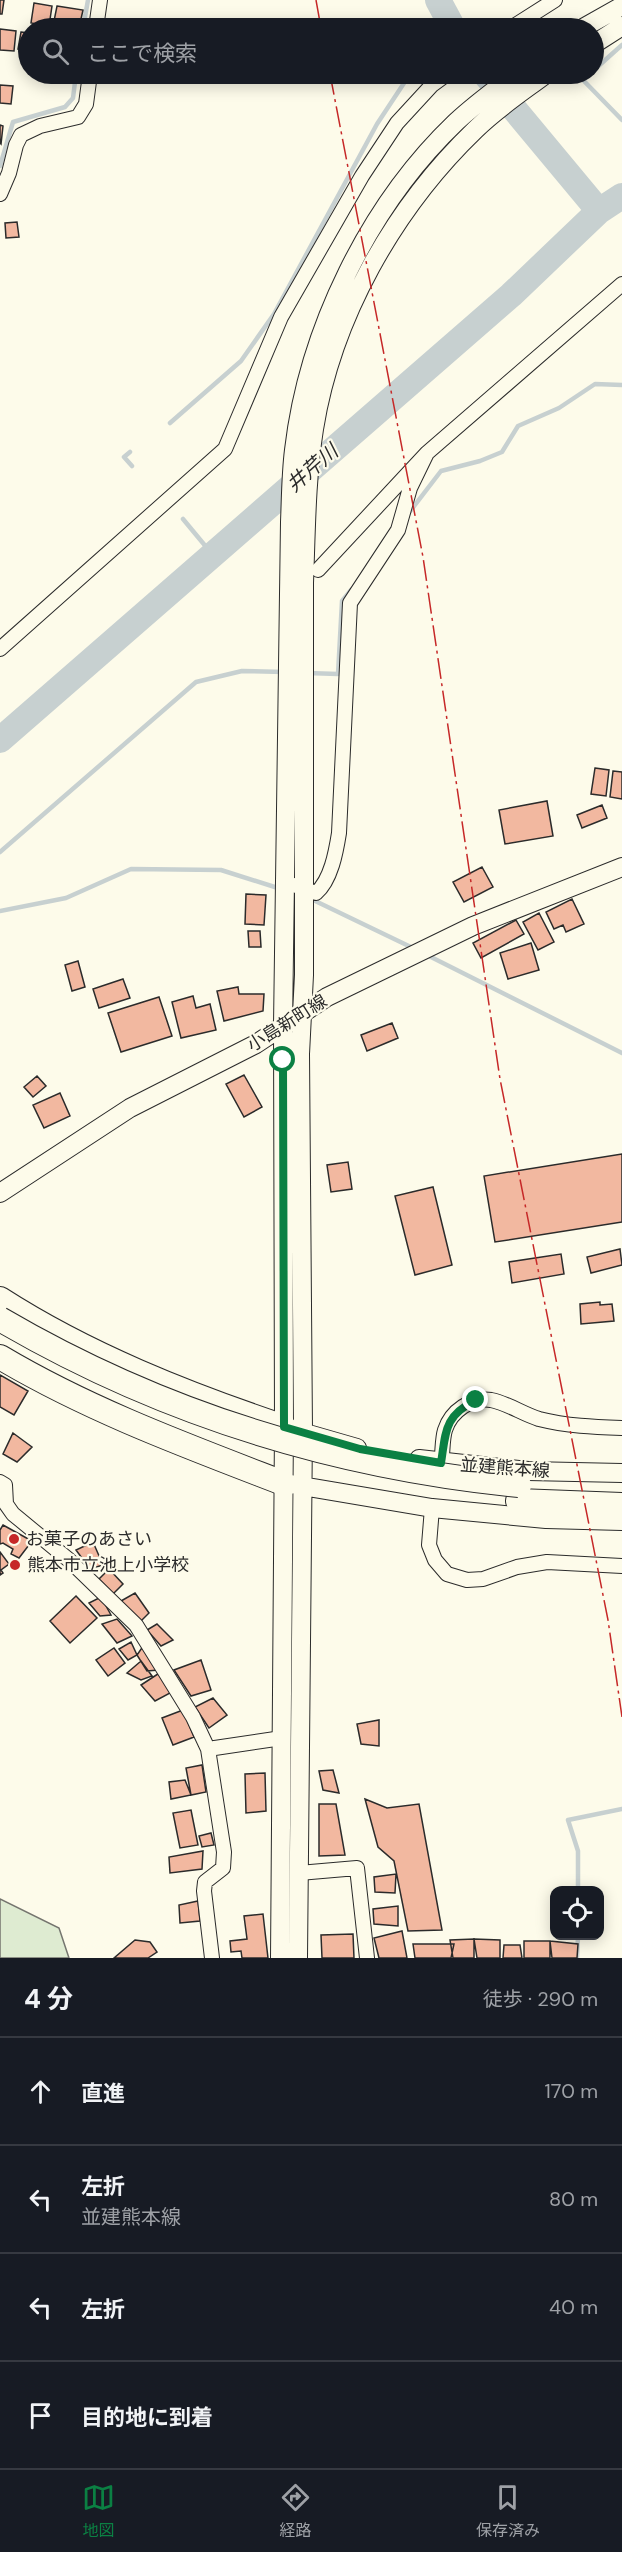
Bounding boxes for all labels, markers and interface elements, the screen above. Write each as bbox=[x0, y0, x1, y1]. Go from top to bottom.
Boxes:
search box bbox=[18, 18, 604, 84]
icon: search bbox=[39, 35, 72, 68]
text: ここで検索 bbox=[87, 39, 197, 68]
water label: 井芹川 bbox=[281, 437, 345, 497]
street label: 小島新町線 bbox=[242, 989, 332, 1057]
route start bbox=[269, 1046, 295, 1072]
route end bbox=[462, 1386, 488, 1412]
street label: 並建熊本線 bbox=[459, 1453, 551, 1483]
place label: お菓子のあさい bbox=[26, 1527, 152, 1551]
marker: お菓子のあさい bbox=[7, 1532, 21, 1546]
place label: 熊本市立池上小学校 bbox=[27, 1553, 189, 1577]
marker: 熊本市立池上小学校 bbox=[8, 1558, 22, 1572]
map controls bbox=[550, 1886, 604, 1940]
button: locate bbox=[550, 1886, 604, 1940]
text: 4 分 bbox=[24, 1982, 73, 2016]
text: 徒歩 · 290 m bbox=[483, 1986, 598, 2012]
icon: ahead bbox=[24, 2075, 57, 2108]
text: 170 m bbox=[545, 2078, 598, 2104]
text: 直進 bbox=[81, 2079, 125, 2108]
text: 左折 bbox=[81, 2172, 125, 2201]
icon: left bbox=[24, 2183, 57, 2216]
text: 80 m bbox=[549, 2186, 598, 2212]
text: 並建熊本線 bbox=[81, 2204, 181, 2230]
icon: left bbox=[24, 2291, 57, 2324]
text: 40 m bbox=[549, 2294, 598, 2320]
text: 左折 bbox=[81, 2295, 125, 2324]
icon: arrive bbox=[24, 2399, 57, 2432]
text: 目的地に到着 bbox=[81, 2403, 213, 2432]
tab: 地図 bbox=[82, 2481, 115, 2541]
tab: 経路 bbox=[279, 2481, 312, 2541]
tab: 保存済み bbox=[476, 2481, 540, 2541]

